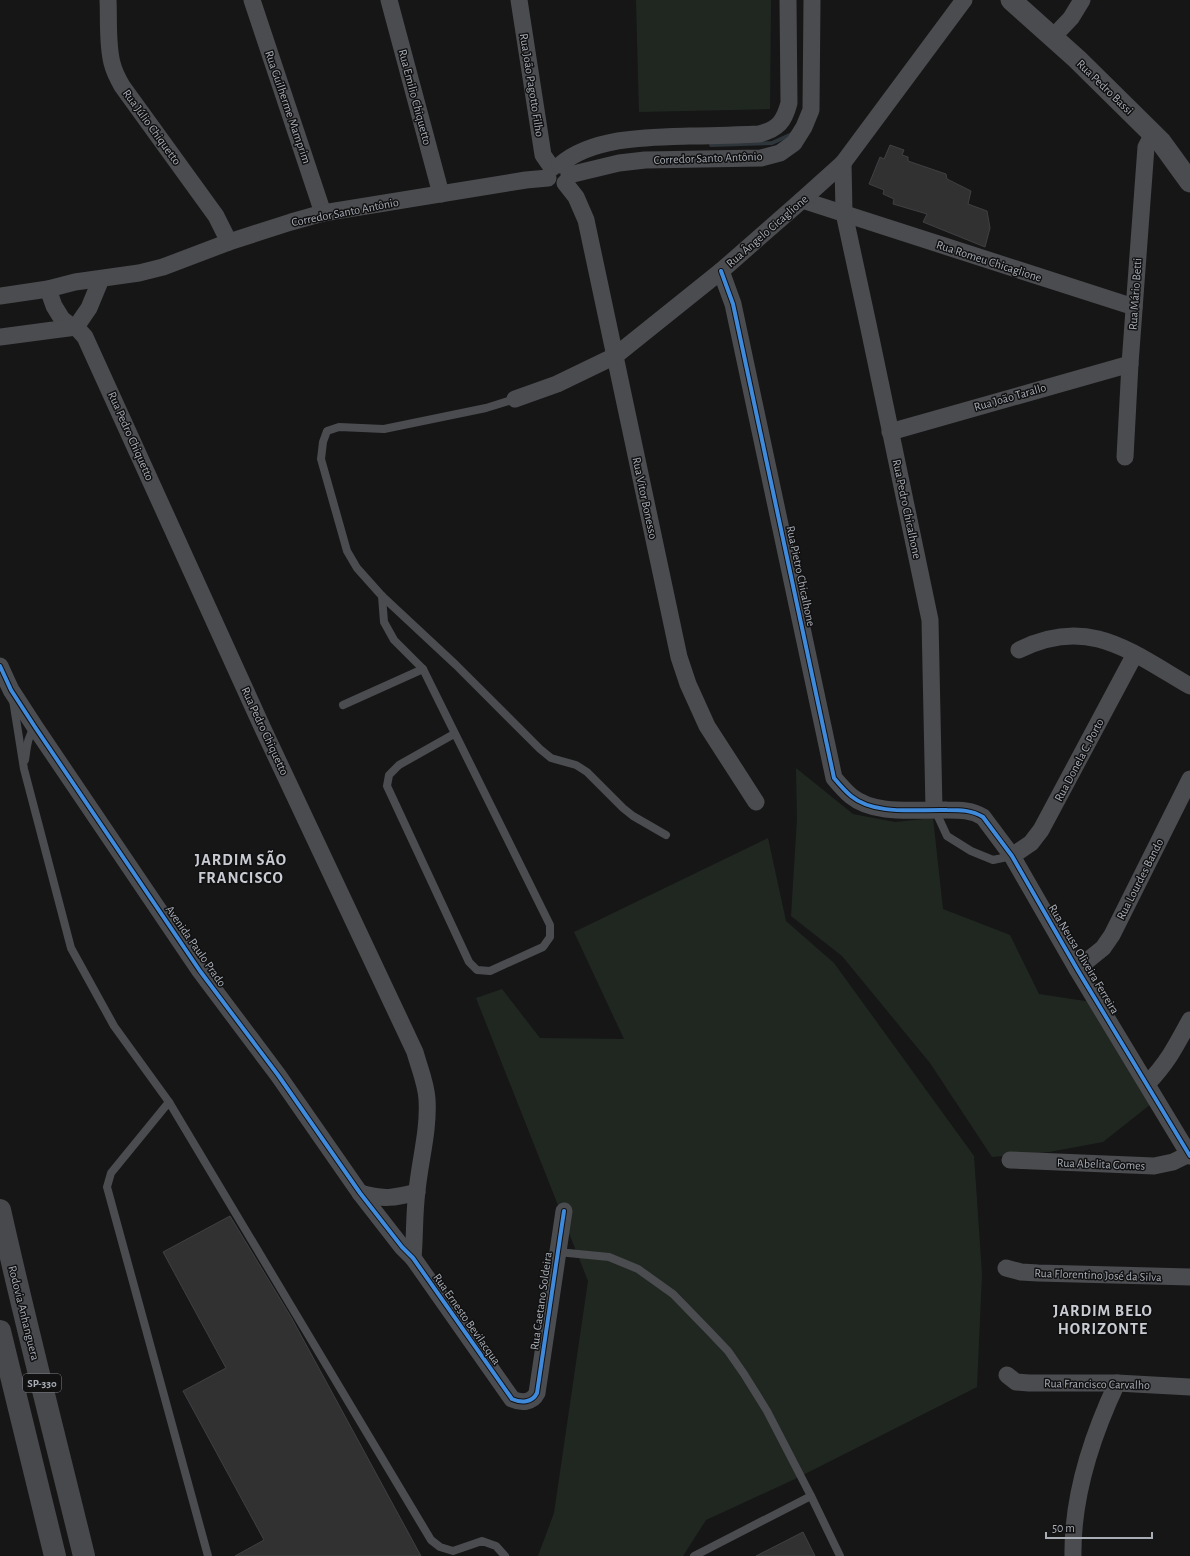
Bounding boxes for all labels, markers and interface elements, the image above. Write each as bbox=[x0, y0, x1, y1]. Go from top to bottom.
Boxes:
street label: Rua João Pagotto Filho bbox=[518, 32, 546, 138]
street label: Rua Emilio Chiquetto bbox=[396, 48, 434, 146]
street label: Rua Guilherme Mamprim bbox=[263, 49, 313, 165]
street label: Rua Pedro Bassi bbox=[1075, 57, 1135, 117]
street label: Rua Júlio Chiquetto bbox=[121, 87, 183, 167]
street label: Corredor Santo Antônio bbox=[653, 150, 763, 166]
street label: Rua Ângelo Cicaglione bbox=[723, 192, 810, 270]
street label: Corredor Santo Antônio bbox=[290, 196, 400, 228]
street label: Rua Romeu Chicaglione bbox=[935, 238, 1043, 284]
street label: Rua Mário Betti bbox=[1127, 258, 1143, 330]
street label: Rua João Tarallo bbox=[973, 381, 1048, 413]
street label: Rua Pedro Chiquetto bbox=[106, 390, 156, 482]
street label: Rua Vitor Bonesso bbox=[630, 456, 660, 540]
street label: Rua Pedro Chicalhone bbox=[891, 458, 923, 560]
street label: Rua Pietro Chicalhone bbox=[784, 525, 818, 627]
street label: Rua Pedro Chiquetto bbox=[239, 685, 291, 777]
street label: Rua Donela C. Porto bbox=[1052, 717, 1106, 803]
street label: Rua Lourdes Bando bbox=[1114, 837, 1166, 921]
district label: JARDIM SÃO FRANCISCO bbox=[195, 850, 287, 886]
street label: Rua Neusa Oliveira Ferreira bbox=[1047, 902, 1122, 1016]
street label: Avenida Paulo Prado bbox=[164, 903, 228, 989]
street label: Rua Abelita Gomes bbox=[1057, 1156, 1145, 1172]
street label: Rua Caetano Soldeira bbox=[528, 1251, 554, 1351]
street label: Rodovia Anhanguera bbox=[6, 1264, 42, 1362]
street label: Rua Florentino José da Silva bbox=[1034, 1267, 1162, 1283]
street label: Rua Ernesto Bevilacqua bbox=[431, 1271, 503, 1367]
district label: JARDIM BELO HORIZONTE bbox=[1053, 1303, 1153, 1337]
road number: SP-330 bbox=[23, 1374, 61, 1392]
street label: Rua Francisco Carvalho bbox=[1044, 1377, 1150, 1391]
scale bar bbox=[1046, 1514, 1152, 1540]
text: 50 m bbox=[1052, 1522, 1075, 1534]

